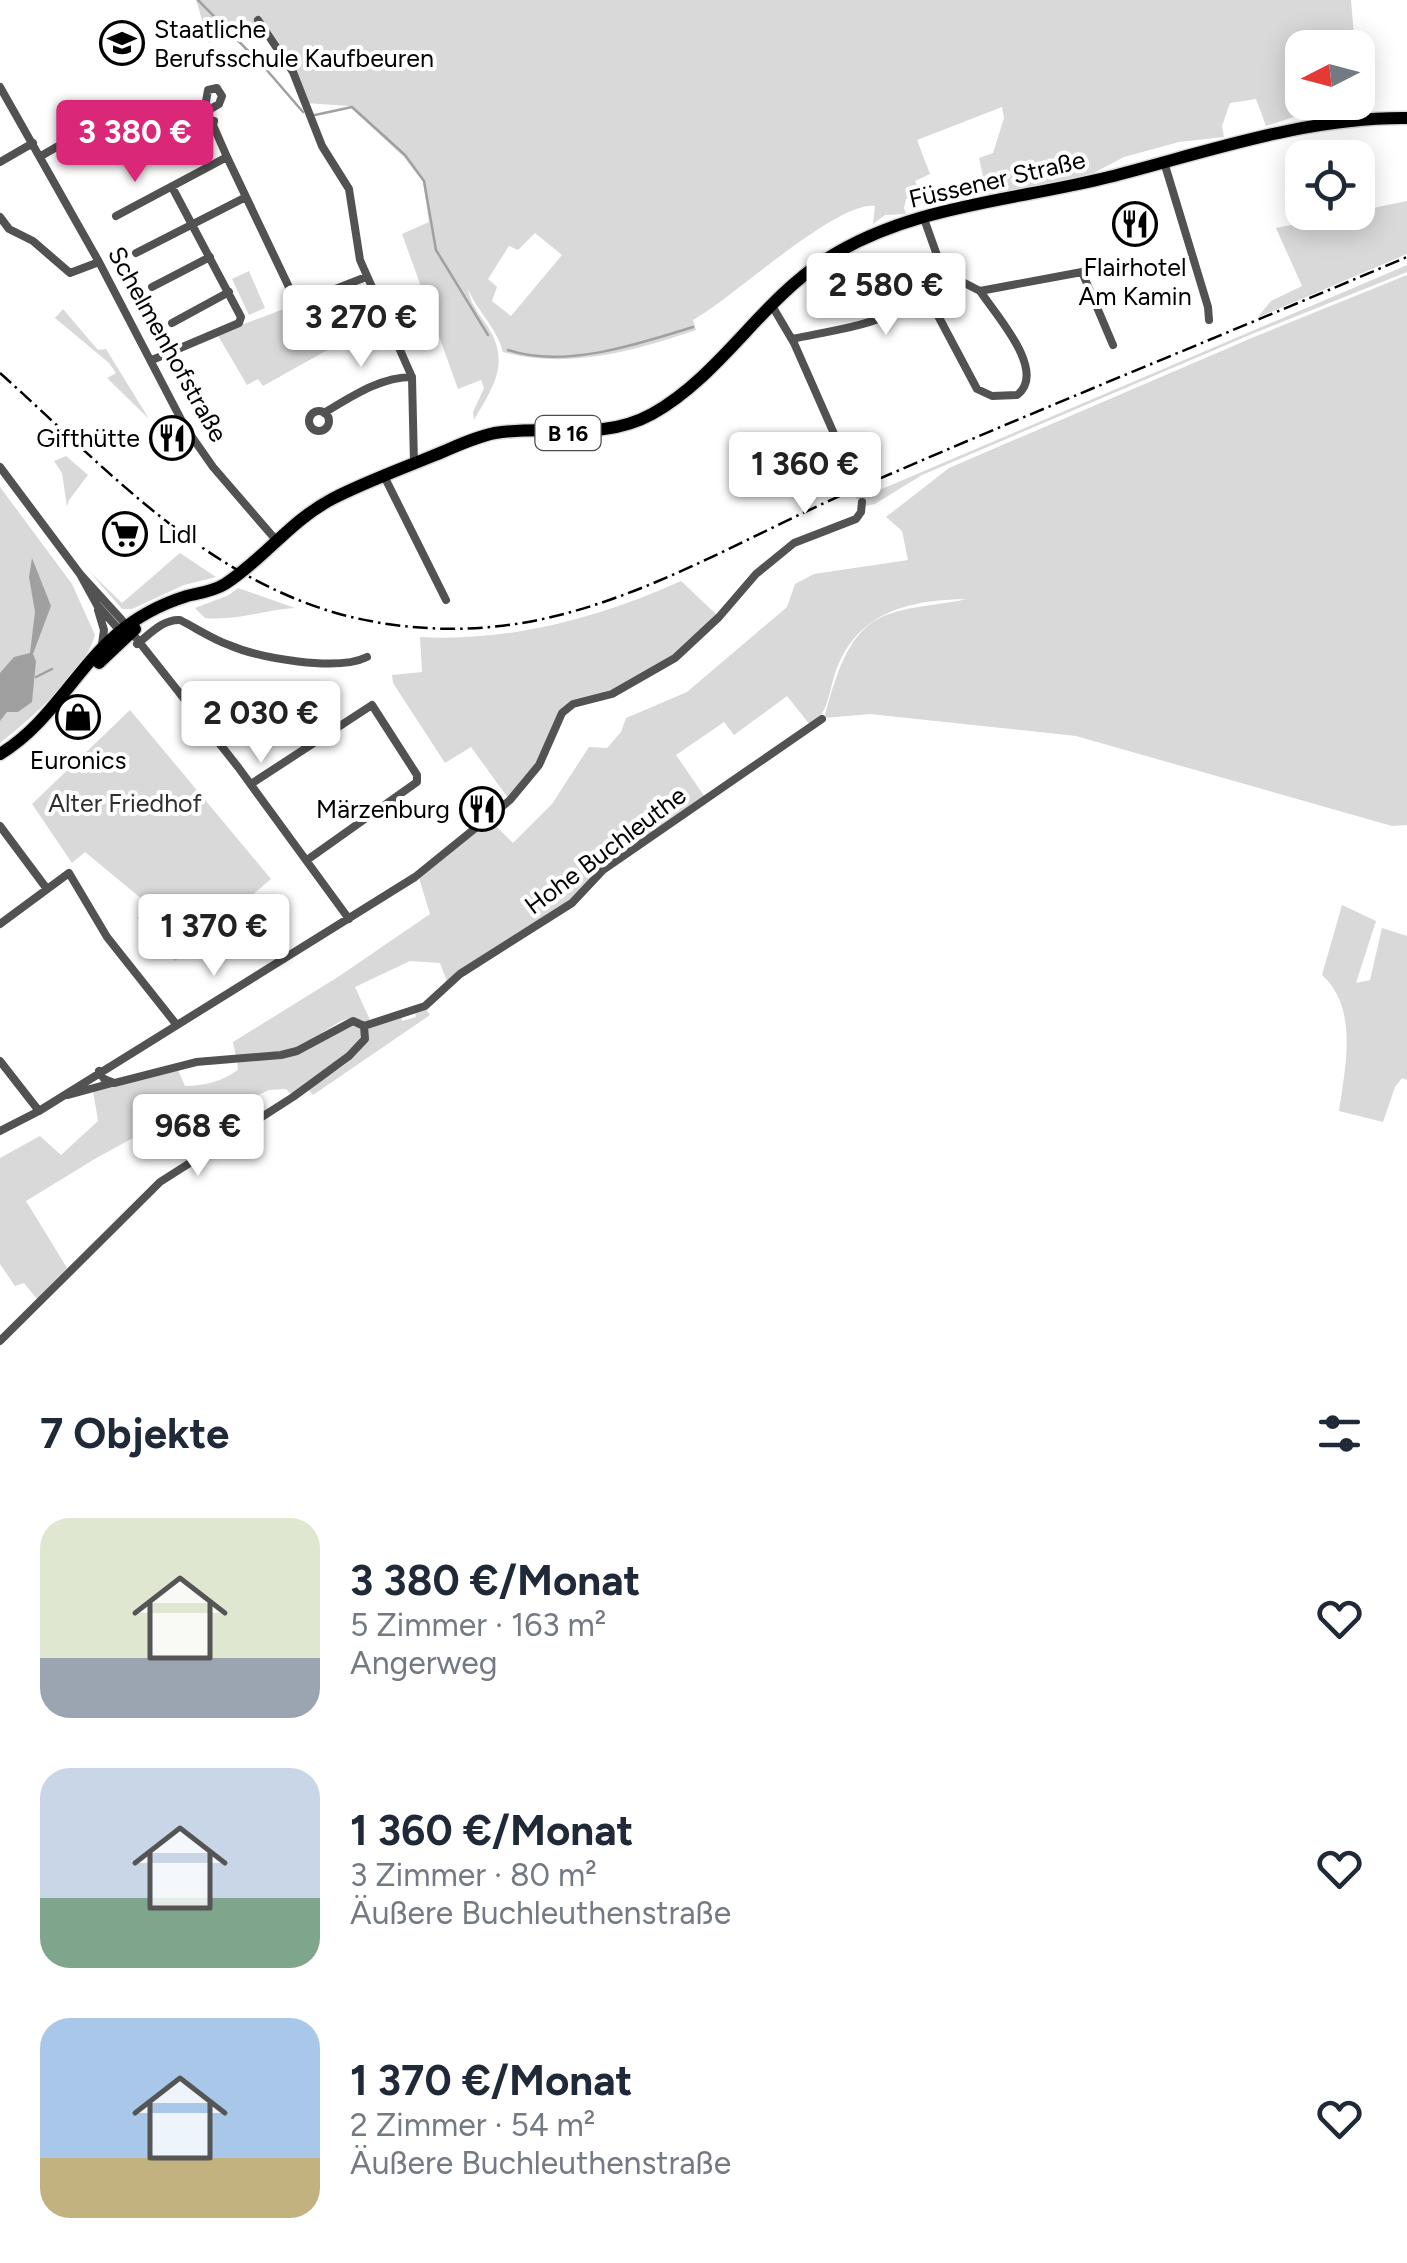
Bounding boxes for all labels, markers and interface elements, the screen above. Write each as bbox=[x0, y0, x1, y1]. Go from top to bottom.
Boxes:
place label: Staatliche Berufsschule Kaufbeuren bbox=[154, 14, 434, 73]
school or university icon: Staatliche Berufsschule Kaufbeuren bbox=[99, 20, 145, 66]
north arrow bbox=[1285, 30, 1375, 120]
map controls bbox=[1285, 30, 1375, 230]
pin: 3 380 € bbox=[43, 100, 227, 185]
text: 3 380 € bbox=[78, 113, 192, 151]
button: locate bbox=[1285, 140, 1375, 230]
street label: Füssener Straße bbox=[906, 144, 1088, 214]
restaurant icon: Flairhotel Am Kamin bbox=[1112, 201, 1158, 247]
street label: Schelmenhofstraße bbox=[102, 241, 234, 447]
place label: Flairhotel Am Kamin bbox=[1078, 252, 1192, 311]
pin: 2 580 € bbox=[794, 253, 978, 338]
text: 2 580 € bbox=[829, 266, 943, 304]
pin: 3 270 € bbox=[269, 285, 453, 370]
text: 3 270 € bbox=[305, 298, 417, 336]
restaurant icon: Gifthütte bbox=[149, 415, 195, 461]
road number: B 16 bbox=[536, 416, 600, 450]
place label: Gifthütte bbox=[36, 423, 140, 453]
pin: 1 360 € bbox=[713, 432, 897, 517]
text: 1 360 € bbox=[751, 445, 859, 483]
supermarket icon: Lidl bbox=[102, 511, 148, 557]
place label: Lidl bbox=[158, 519, 197, 549]
pin: 2 030 € bbox=[169, 681, 353, 766]
shop icon: Euronics bbox=[55, 694, 101, 740]
text: 2 030 € bbox=[203, 694, 319, 732]
place label: Euronics bbox=[30, 745, 126, 775]
street label: Hohe Buchleuthe bbox=[519, 780, 691, 920]
restaurant icon: Märzenburg bbox=[459, 786, 505, 832]
park label: Alter Friedhof bbox=[48, 788, 203, 818]
place label: Märzenburg bbox=[316, 794, 450, 824]
pin: 1 370 € bbox=[122, 894, 306, 979]
text: 1 370 € bbox=[160, 907, 268, 945]
pin: 968 € bbox=[128, 1094, 268, 1179]
text: 968 € bbox=[155, 1107, 241, 1145]
icon: filters bbox=[1312, 1406, 1367, 1461]
text: 7 Objekte bbox=[40, 1408, 229, 1459]
text: 3 380 €/Monat bbox=[350, 1555, 640, 1606]
icon: home bbox=[120, 1558, 240, 1678]
icon: heart bbox=[1312, 1591, 1367, 1646]
text: 5 Zimmer · 163 m² bbox=[350, 1606, 606, 1644]
text: Angerweg bbox=[350, 1644, 498, 1682]
text: 1 360 €/Monat bbox=[350, 1805, 634, 1856]
icon: home bbox=[120, 1808, 240, 1928]
icon: heart bbox=[1312, 1841, 1367, 1896]
text: 3 Zimmer · 80 m² bbox=[350, 1856, 597, 1894]
text: Äußere Buchleuthenstraße bbox=[350, 1894, 731, 1932]
text: 1 370 €/Monat bbox=[350, 2055, 633, 2106]
icon: home bbox=[120, 2058, 240, 2178]
icon: heart bbox=[1312, 2091, 1367, 2146]
text: 2 Zimmer · 54 m² bbox=[350, 2106, 595, 2144]
text: Äußere Buchleuthenstraße bbox=[350, 2144, 731, 2182]

